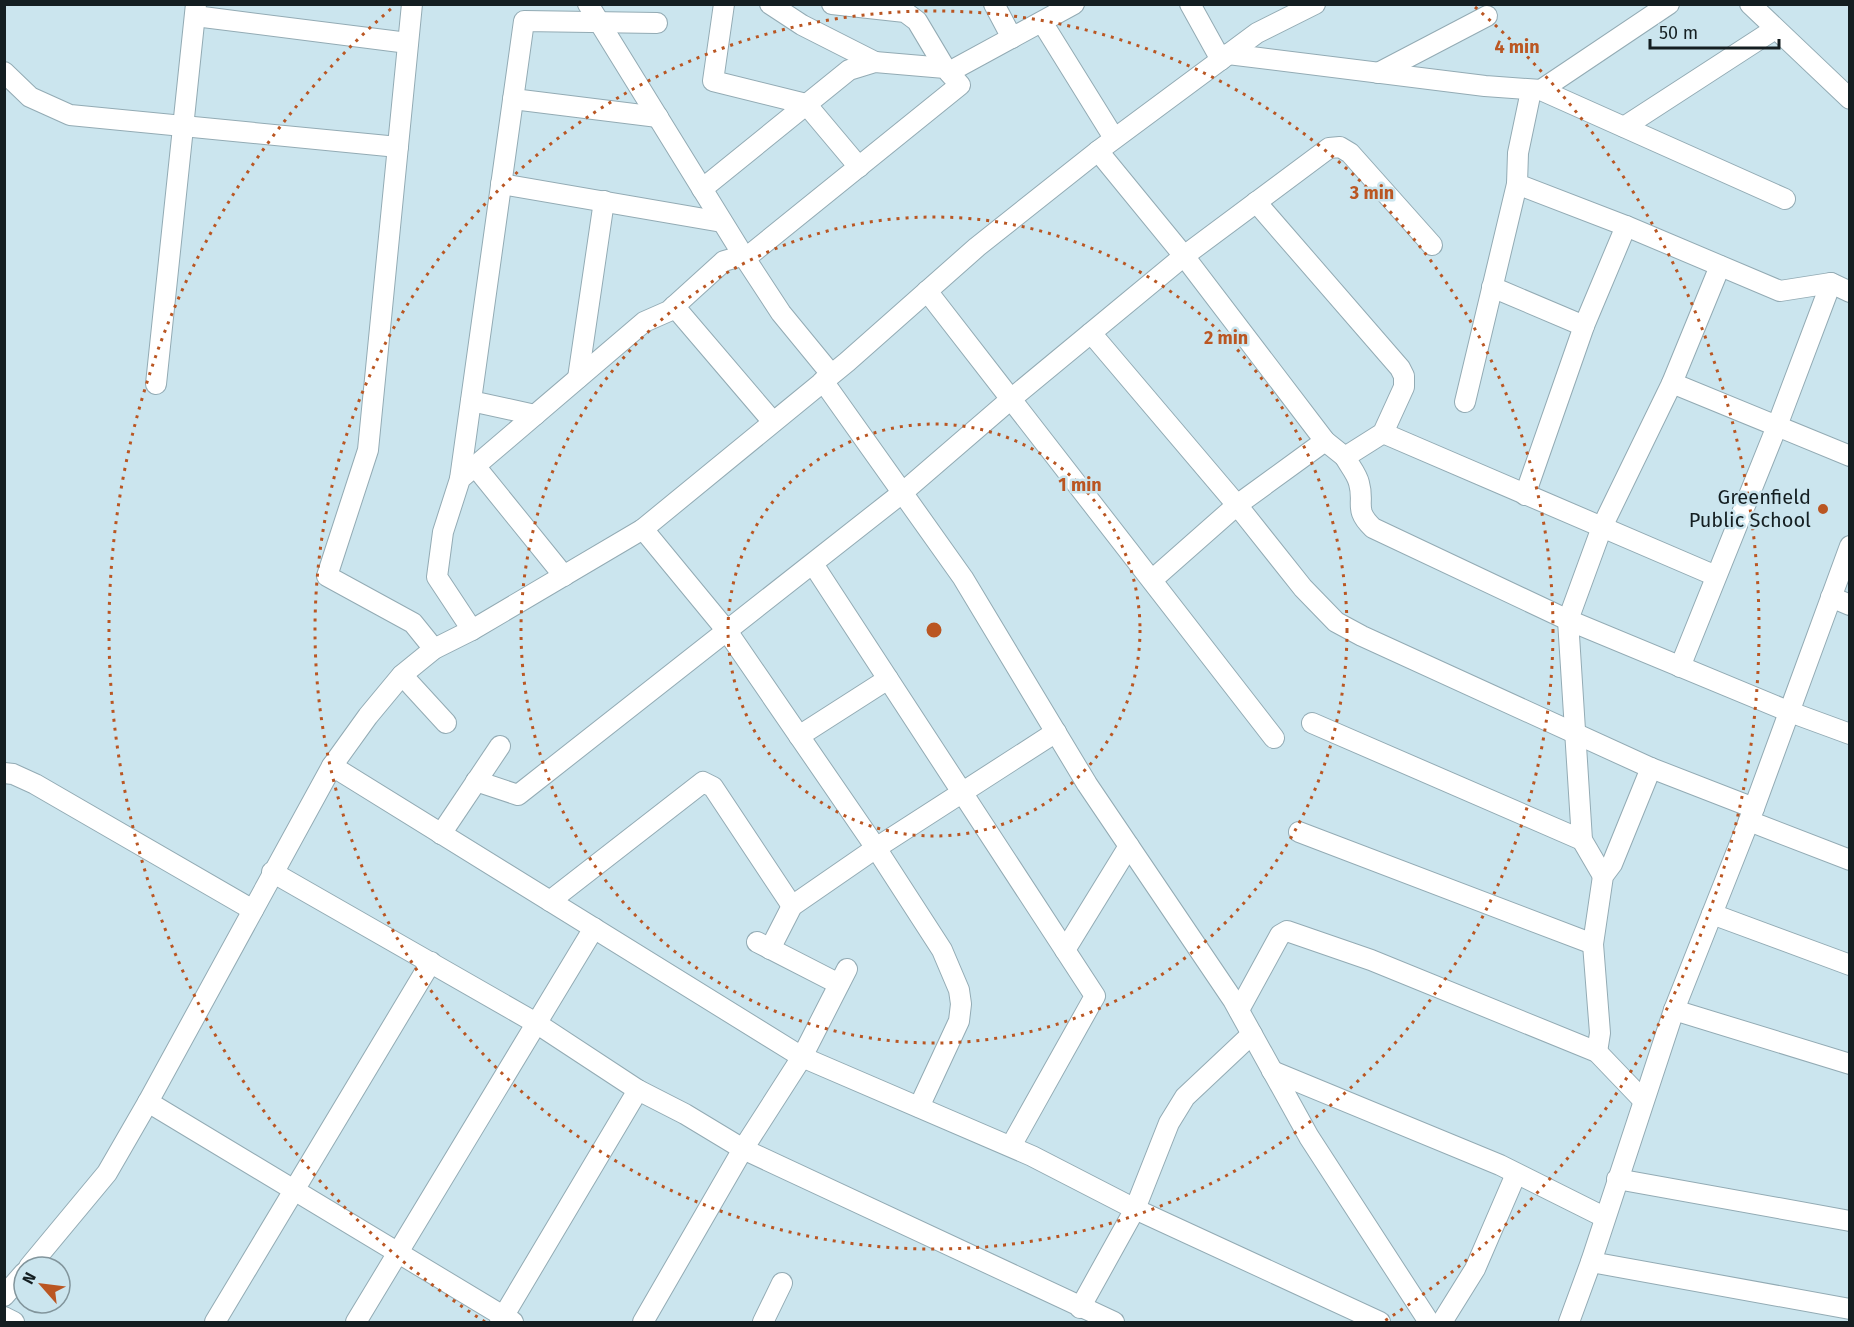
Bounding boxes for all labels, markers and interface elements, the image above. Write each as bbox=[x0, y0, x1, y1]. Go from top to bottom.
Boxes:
scale bar bbox=[1650, 12, 1779, 50]
text: 50 m bbox=[1659, 22, 1698, 44]
text: 4 min bbox=[1494, 36, 1540, 58]
text: 3 min bbox=[1349, 182, 1394, 204]
text: 2 min bbox=[1204, 327, 1248, 349]
text: 1 min bbox=[1058, 474, 1102, 496]
place label: Greenfield Public School bbox=[1689, 485, 1811, 532]
marker: Greenfield Public School bbox=[1816, 502, 1830, 516]
centre of rings bbox=[924, 620, 944, 640]
north arrow bbox=[12, 1255, 72, 1315]
text: N bbox=[18, 1269, 40, 1287]

